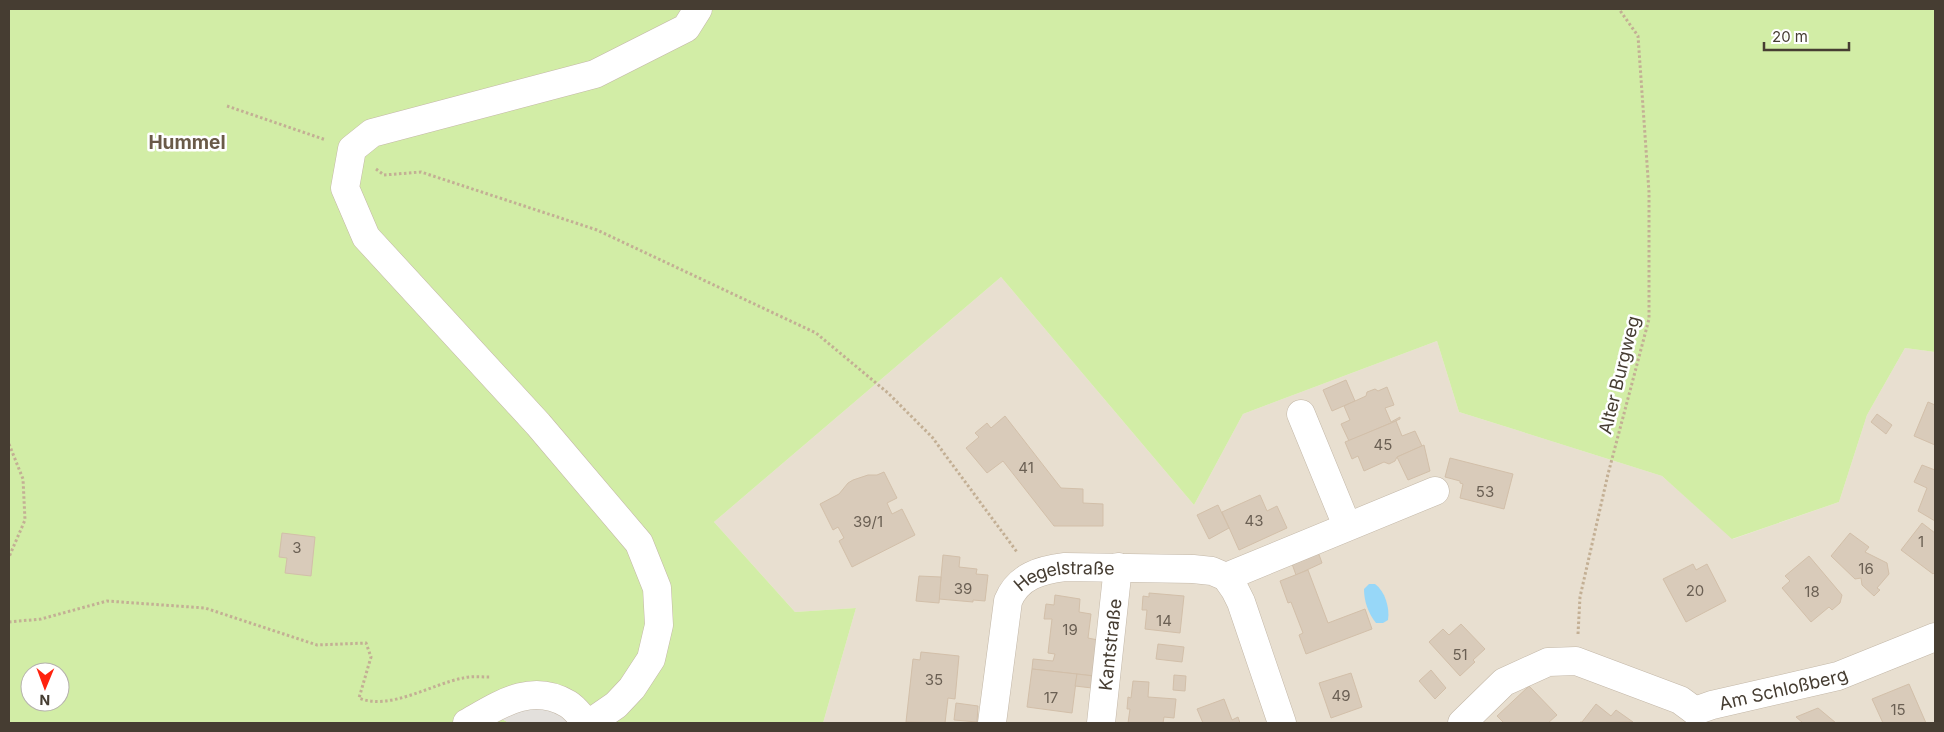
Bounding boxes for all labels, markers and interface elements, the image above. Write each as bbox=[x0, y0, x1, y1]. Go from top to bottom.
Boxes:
scale bar bbox=[1764, 20, 1849, 52]
text: 20 m bbox=[1772, 27, 1808, 46]
district label: Hummel bbox=[148, 131, 226, 154]
street label: Alter Burgweg bbox=[1594, 314, 1644, 436]
house number: 45 bbox=[1374, 435, 1392, 454]
house number: 41 bbox=[1018, 458, 1034, 477]
house number: 53 bbox=[1476, 482, 1494, 501]
house number: 43 bbox=[1245, 511, 1263, 530]
house number: 39/1 bbox=[853, 512, 883, 531]
house number: 1 bbox=[1918, 532, 1924, 551]
house number: 3 bbox=[292, 538, 302, 557]
street label: Hegelstraße bbox=[1009, 556, 1115, 595]
house number: 16 bbox=[1858, 559, 1874, 578]
house number: 39 bbox=[954, 579, 972, 598]
house number: 20 bbox=[1686, 581, 1704, 600]
house number: 18 bbox=[1804, 582, 1820, 601]
street label: Kantstraße bbox=[1094, 597, 1125, 692]
house number: 14 bbox=[1156, 611, 1172, 630]
house number: 19 bbox=[1062, 620, 1078, 639]
house number: 51 bbox=[1452, 645, 1468, 664]
north arrow bbox=[20, 662, 70, 712]
street label: Am Schloßberg bbox=[1717, 663, 1850, 714]
house number: 35 bbox=[925, 670, 943, 689]
house number: 49 bbox=[1332, 686, 1351, 705]
house number: 17 bbox=[1044, 688, 1058, 707]
text: N bbox=[39, 692, 50, 709]
house number: 15 bbox=[1890, 700, 1906, 719]

